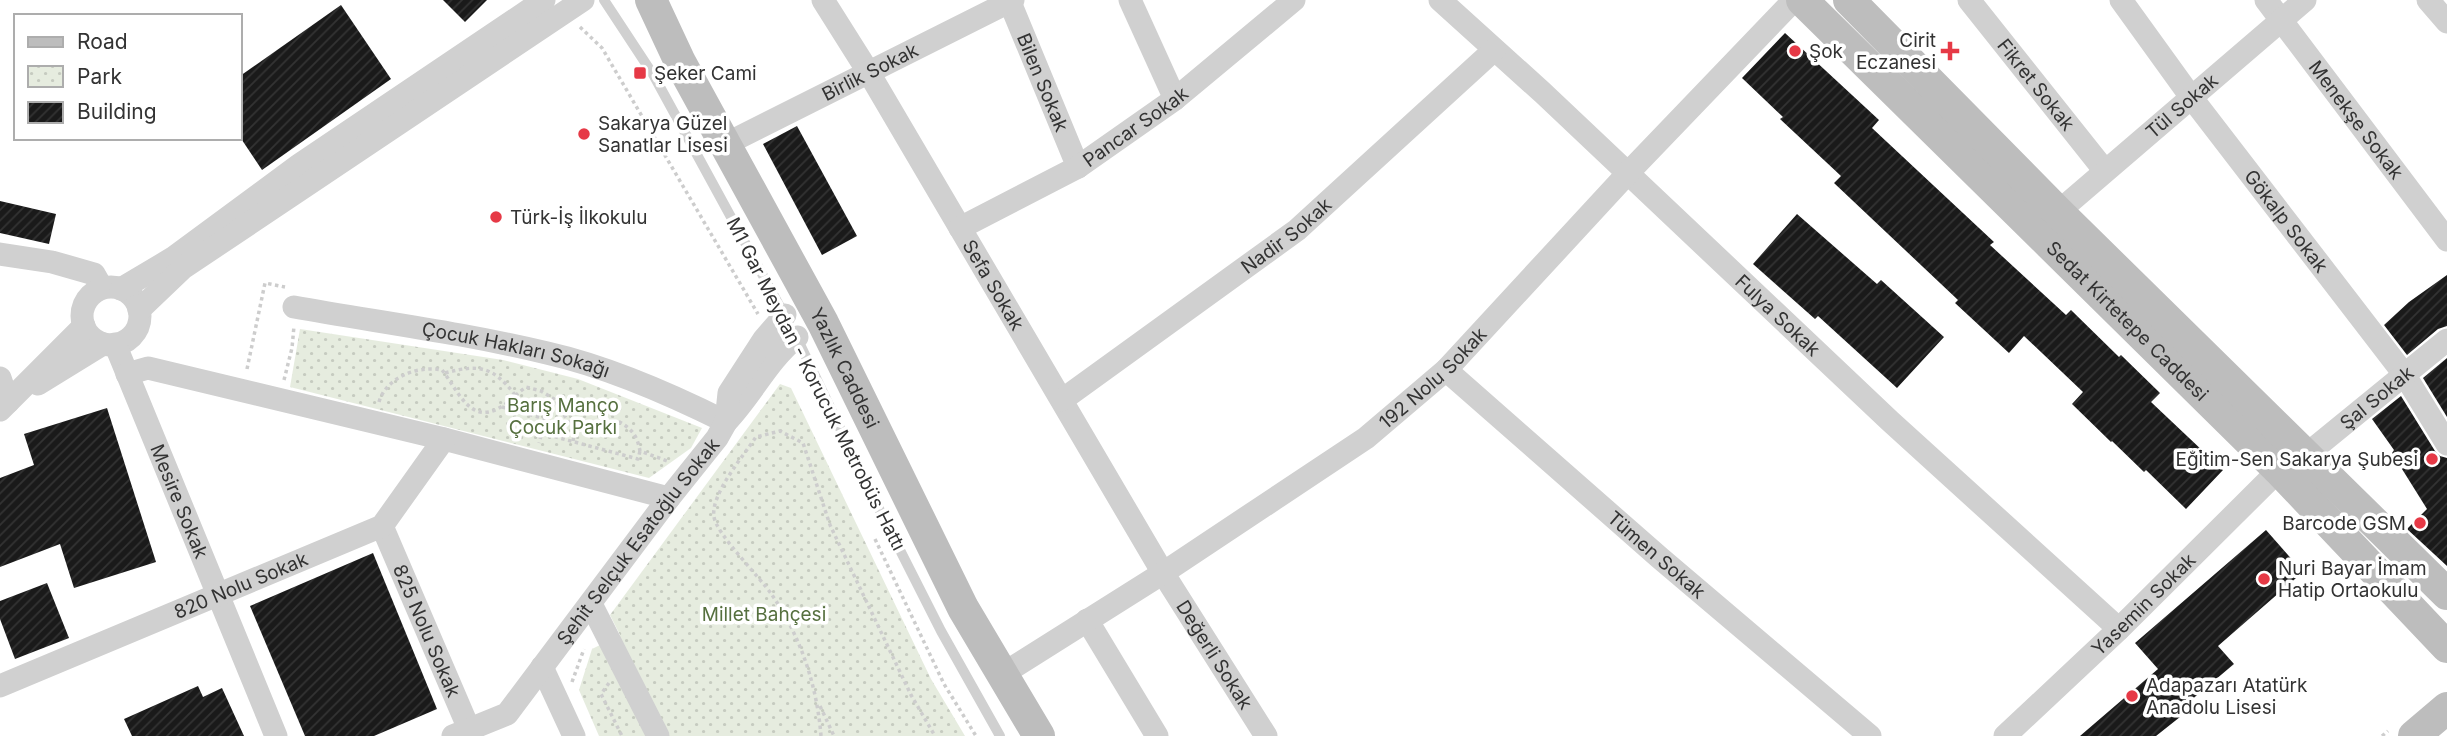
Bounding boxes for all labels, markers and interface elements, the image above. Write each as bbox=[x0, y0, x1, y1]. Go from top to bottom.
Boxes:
legend bbox=[14, 14, 242, 140]
text: Road bbox=[77, 29, 128, 54]
place label: Cirit Eczanesi bbox=[1856, 29, 1936, 74]
street label: Bilen Sokak bbox=[1012, 30, 1074, 135]
street label: Fikret Sokak bbox=[1993, 34, 2080, 136]
street label: Birlik Sokak bbox=[818, 38, 922, 106]
place label: Şok bbox=[1809, 40, 1844, 63]
marker: Şok bbox=[1787, 43, 1803, 59]
marker: Cirit Eczanesi bbox=[1942, 43, 1958, 59]
street label: Menekşe Sokak bbox=[2304, 56, 2409, 184]
place label: Şeker Cami bbox=[654, 62, 757, 85]
text: Park bbox=[77, 64, 122, 89]
marker: Şeker Cami bbox=[632, 65, 648, 81]
street label: Tül Sokak bbox=[2141, 68, 2223, 143]
street label: Pancar Sokak bbox=[1078, 81, 1193, 172]
text: Building bbox=[77, 99, 157, 124]
place label: Sakarya Güzel Sanatlar Lisesi bbox=[598, 112, 728, 157]
marker: Sakarya Güzel Sanatlar Lisesi bbox=[576, 126, 592, 142]
street label: Gökalp Sokak bbox=[2240, 165, 2333, 277]
street label: Nadir Sokak bbox=[1236, 193, 1336, 278]
place label: Türk-İş İlkokulu bbox=[510, 206, 647, 229]
marker: Türk-İş İlkokulu bbox=[488, 209, 504, 225]
street label: M1 Gar Meydan - Korucuk Metrobüs Hattı bbox=[722, 214, 910, 554]
street label: Sefa Sokak bbox=[958, 235, 1029, 335]
street label: Sedat Kirtetepe Caddesi bbox=[2042, 236, 2213, 405]
street label: Fulya Sokak bbox=[1731, 269, 1826, 361]
street label: Yazlık Caddesi bbox=[805, 304, 884, 432]
street label: Çocuk Hakları Sokağı bbox=[420, 317, 613, 382]
street label: 192 Nolu Sokak bbox=[1374, 322, 1492, 433]
street label: Şal Sokak bbox=[2335, 360, 2418, 434]
park label: Barış Manço Çocuk Parkı bbox=[507, 394, 619, 439]
street label: Şehit Selçuk Esatoğlu Sokak bbox=[552, 433, 724, 649]
street label: Mesire Sokak bbox=[146, 441, 213, 562]
place label: Eğitim-Sen Sakarya Şubesi bbox=[2176, 448, 2418, 471]
marker: Eğitim-Sen Sakarya Şubesi bbox=[2424, 451, 2440, 467]
street label: Tümen Sokak bbox=[1603, 506, 1711, 603]
place label: Barcode GSM bbox=[2282, 512, 2406, 535]
marker: Barcode GSM bbox=[2412, 515, 2428, 531]
street label: 820 Nolu Sokak bbox=[170, 547, 312, 623]
street label: Yasemin Sokak bbox=[2087, 548, 2200, 660]
place label: Nuri Bayar İmam Hatip Ortaokulu bbox=[2278, 557, 2427, 602]
street label: 825 Nolu Sokak bbox=[388, 561, 466, 701]
marker: Nuri Bayar İmam Hatip Ortaokulu bbox=[2256, 571, 2272, 587]
street label: Değerli Sokak bbox=[1172, 596, 1258, 714]
park label: Millet Bahçesi bbox=[702, 603, 826, 626]
place label: Adapazarı Atatürk Anadolu Lisesi bbox=[2146, 674, 2308, 719]
marker: Adapazarı Atatürk Anadolu Lisesi bbox=[2124, 688, 2140, 704]

